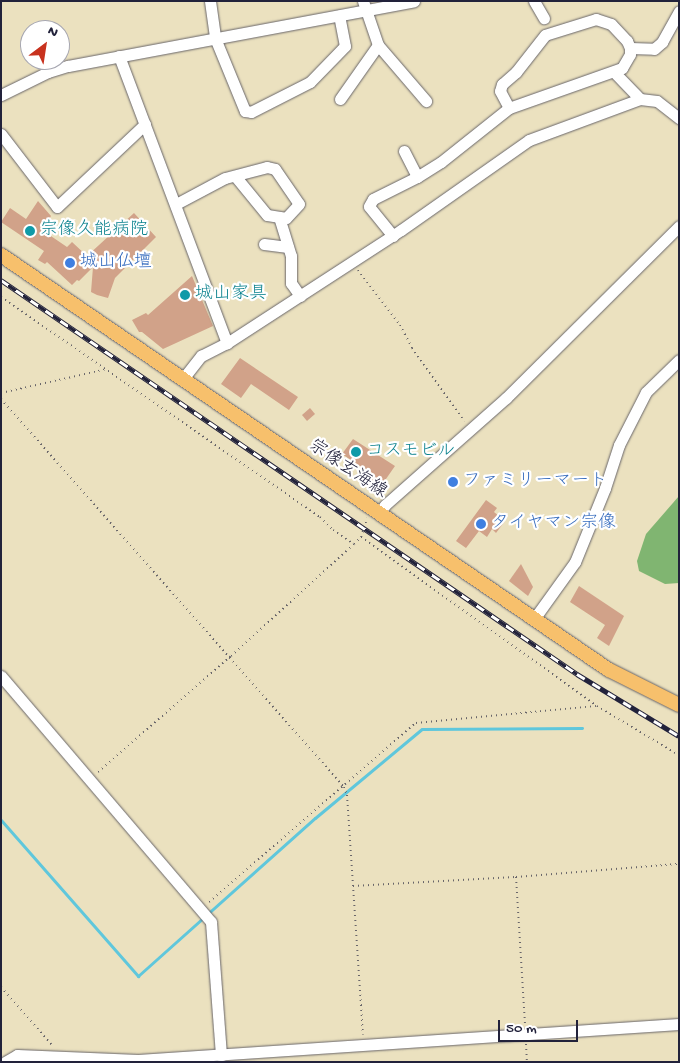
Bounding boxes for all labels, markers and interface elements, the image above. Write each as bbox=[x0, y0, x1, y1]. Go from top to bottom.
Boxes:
north arrow bbox=[20, 20, 70, 70]
text: N bbox=[44, 23, 61, 42]
place label: 宗像久能病院 bbox=[40, 220, 148, 242]
marker: 宗像久能病院 bbox=[24, 225, 36, 237]
place label: 城山仏壇 bbox=[80, 252, 152, 274]
marker: 城山仏壇 bbox=[64, 257, 76, 269]
place label: 城山家具 bbox=[195, 284, 267, 306]
marker: 城山家具 bbox=[179, 289, 191, 301]
street label: 宗像玄海線 bbox=[304, 436, 390, 504]
place label: コスモビル bbox=[366, 441, 456, 463]
marker: コスモビル bbox=[350, 446, 362, 458]
place label: ファミリーマート bbox=[463, 471, 607, 493]
marker: ファミリーマート bbox=[447, 476, 459, 488]
place label: タイヤマン宗像 bbox=[491, 513, 617, 535]
marker: タイヤマン宗像 bbox=[475, 518, 487, 530]
scale bar bbox=[500, 1010, 580, 1042]
text: 50 m bbox=[506, 1020, 537, 1038]

